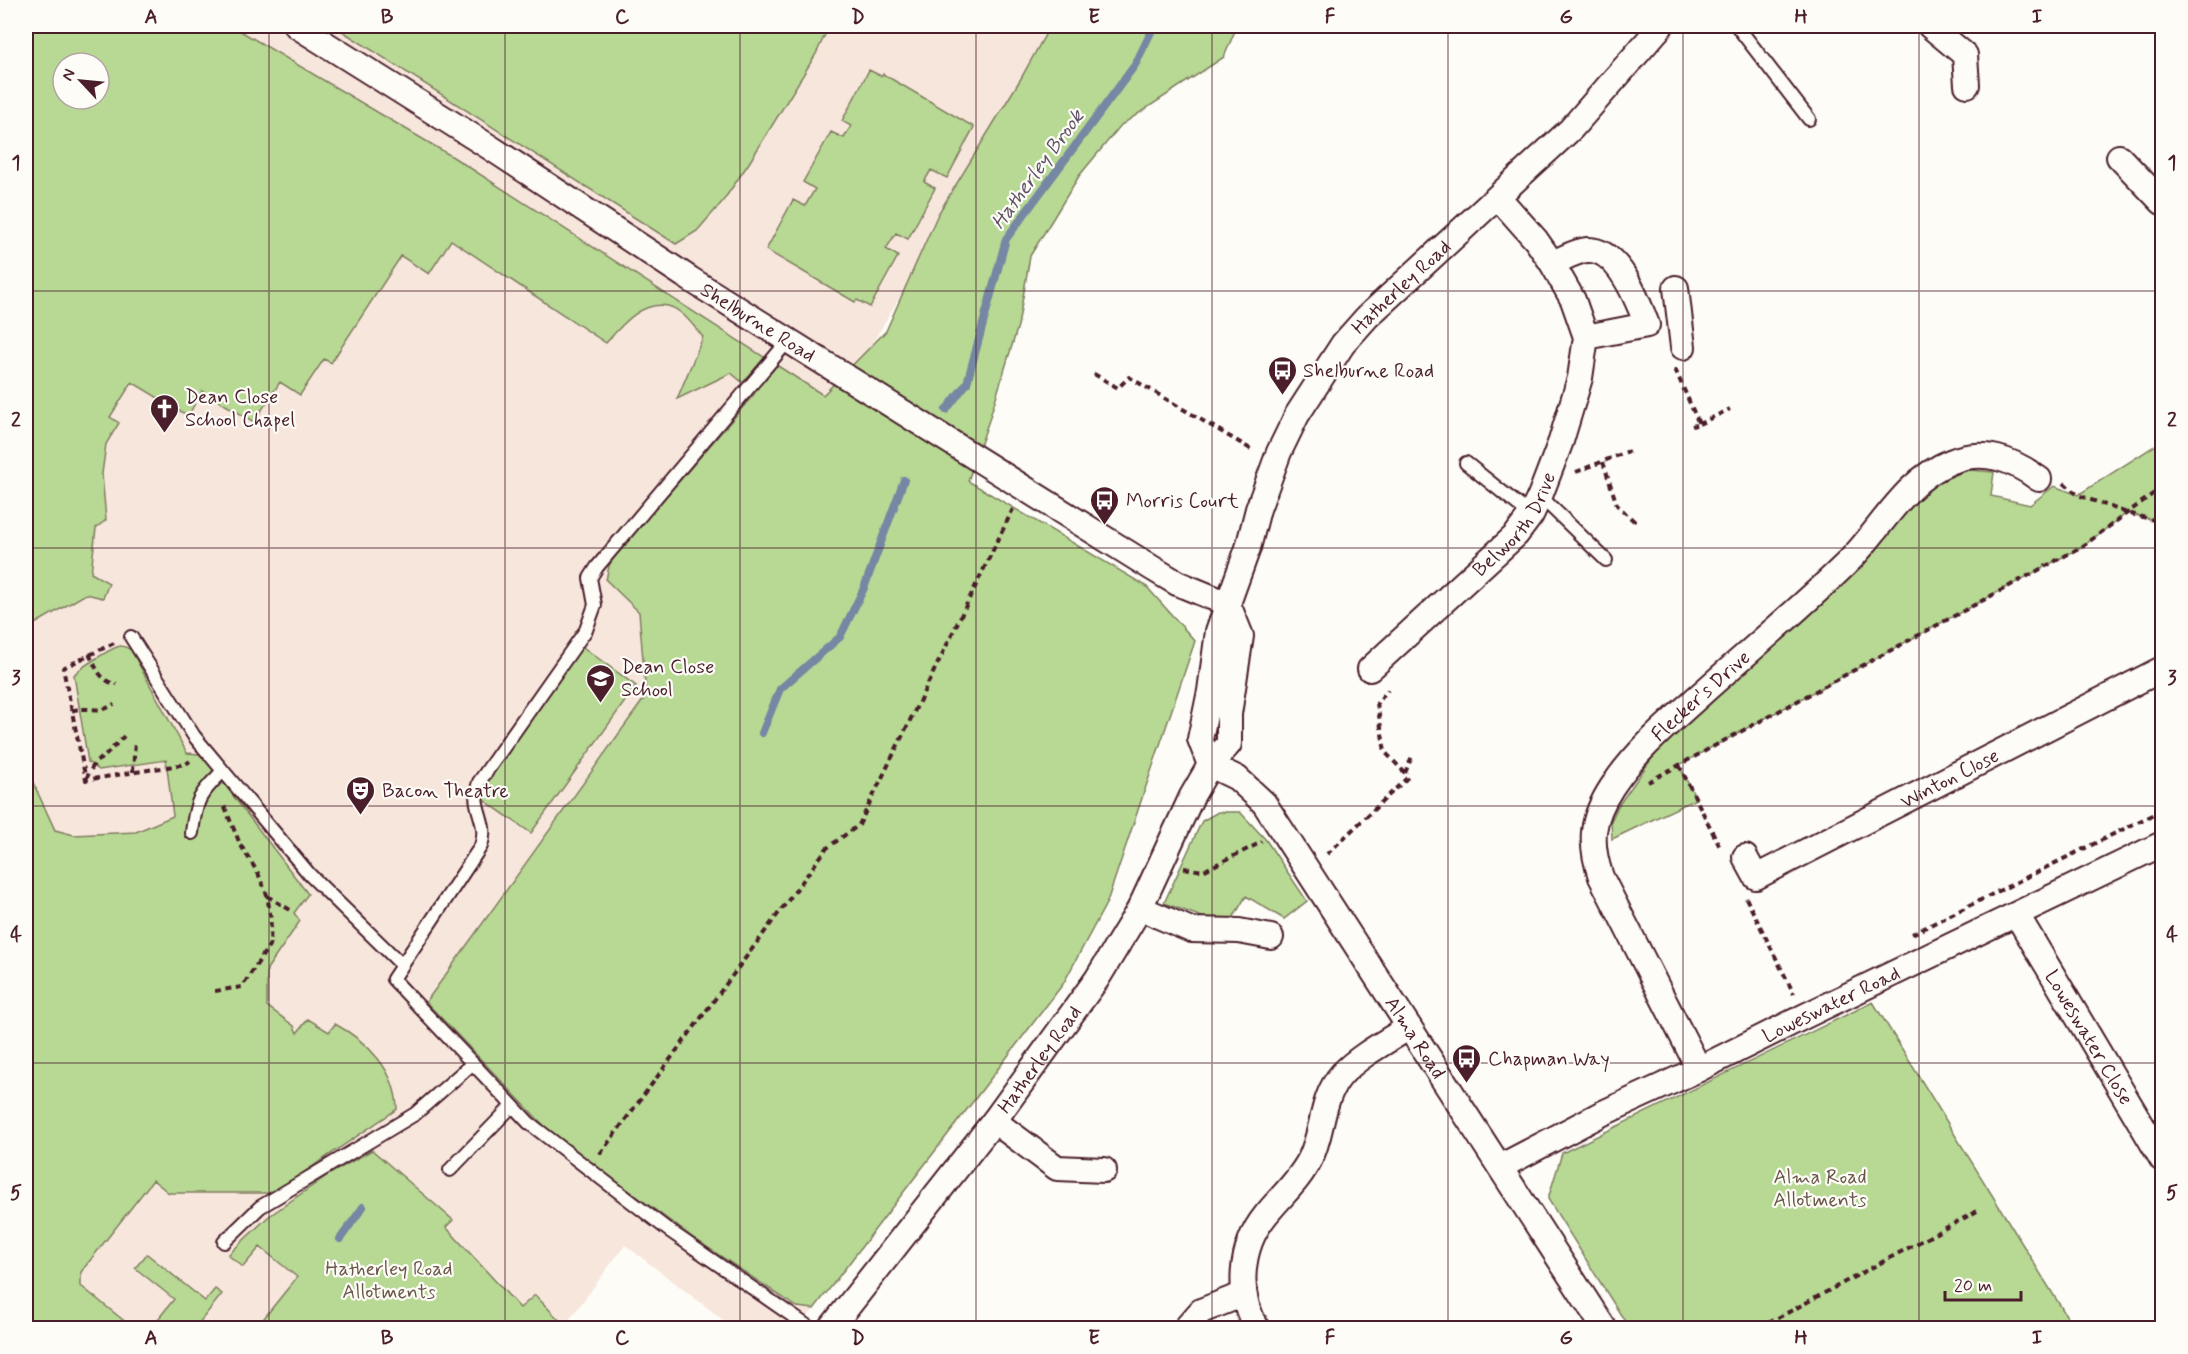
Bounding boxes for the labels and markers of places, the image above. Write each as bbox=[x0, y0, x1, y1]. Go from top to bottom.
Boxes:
bus stop icon: Shelburne Road bbox=[1266, 354, 1298, 396]
place label: Shelburne Road bbox=[1303, 358, 1434, 385]
place label: Dean Close School Chapel bbox=[185, 384, 295, 434]
church icon: Dean Close School Chapel bbox=[148, 392, 180, 434]
bus stop icon: Morris Court bbox=[1089, 484, 1121, 526]
place label: Morris Court bbox=[1126, 488, 1239, 515]
place label: Dean Close School bbox=[621, 654, 714, 704]
school or university icon: Dean Close School bbox=[584, 662, 616, 704]
theatre icon: Bacon Theatre bbox=[345, 774, 377, 816]
place label: Bacon Theatre bbox=[382, 778, 509, 805]
bus stop icon: Chapman Way bbox=[1451, 1042, 1483, 1084]
place label: Chapman Way bbox=[1488, 1046, 1610, 1073]

